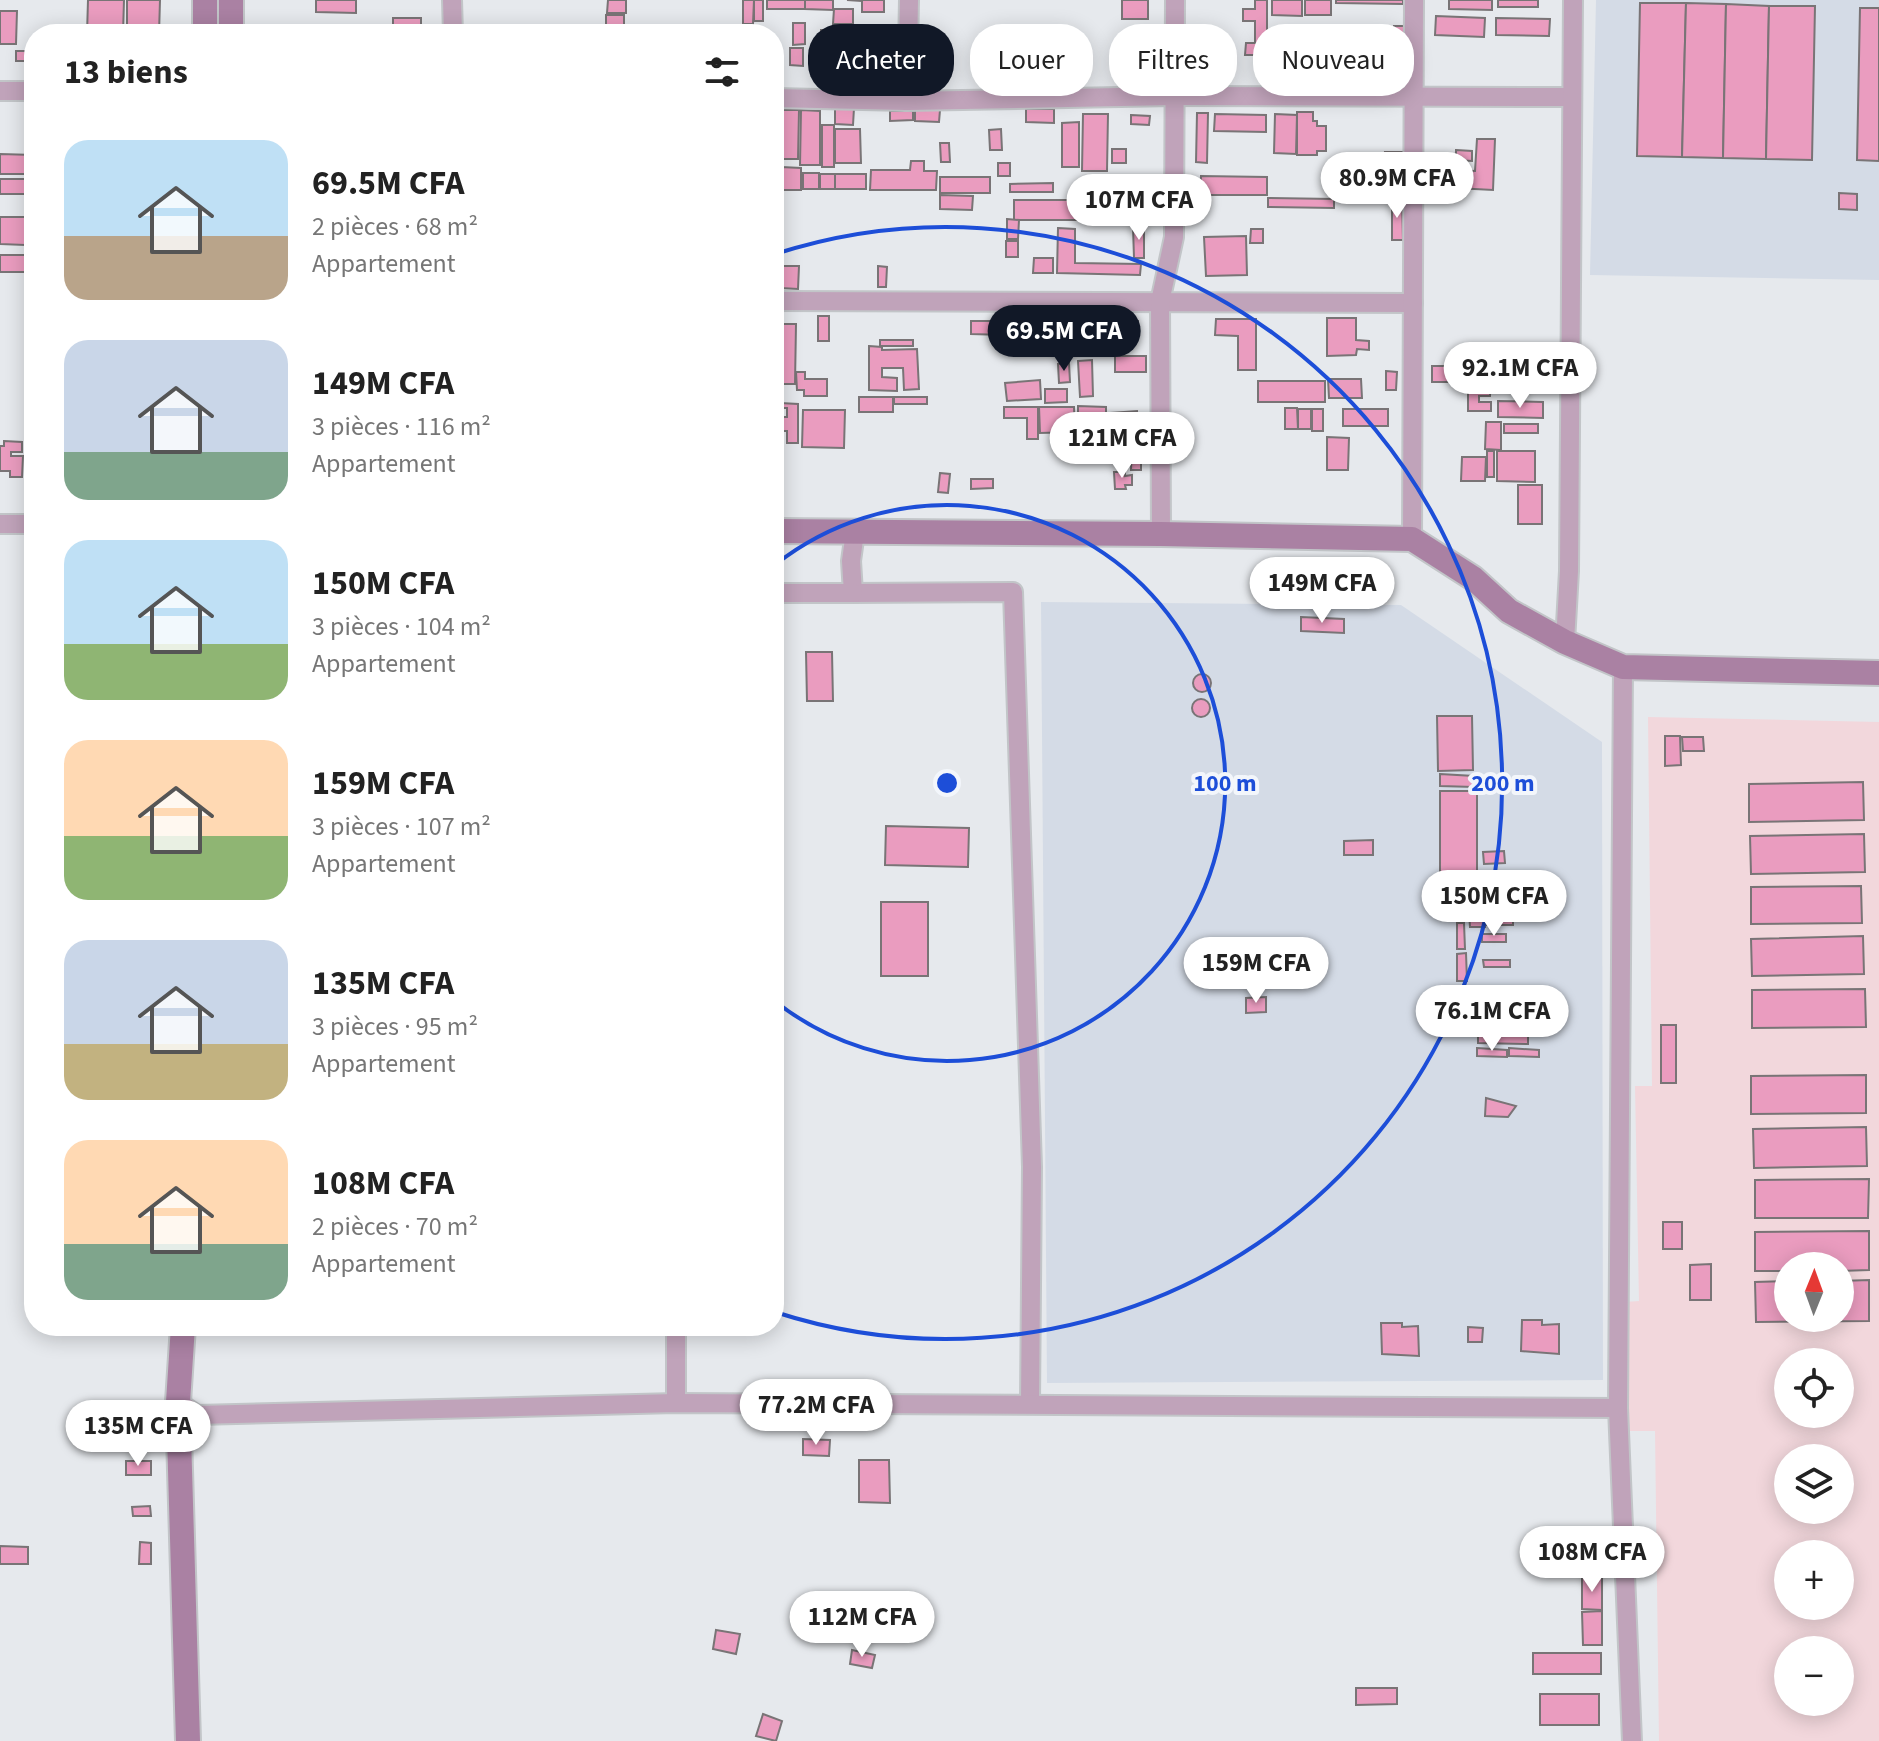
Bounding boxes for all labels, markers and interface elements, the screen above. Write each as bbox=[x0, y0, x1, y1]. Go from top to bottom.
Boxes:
chip: Acheter bbox=[808, 24, 954, 96]
chip: Louer bbox=[970, 24, 1093, 96]
chip: Filtres bbox=[1109, 24, 1237, 96]
chip: Nouveau bbox=[1253, 24, 1414, 96]
text: 13 biens bbox=[64, 48, 188, 97]
icon: filters bbox=[700, 50, 744, 94]
pin: 80.9M CFA bbox=[1305, 152, 1489, 220]
text: 69.5M CFA bbox=[312, 159, 465, 208]
text: 80.9M CFA bbox=[1339, 159, 1455, 196]
icon: home bbox=[128, 172, 224, 268]
pin: 107M CFA bbox=[1056, 174, 1222, 242]
text: 107M CFA bbox=[1085, 181, 1193, 218]
text: 2 pièces · 68 m² bbox=[312, 208, 478, 245]
text: Appartement bbox=[312, 245, 456, 282]
pin: 69.5M CFA bbox=[972, 305, 1156, 373]
text: 69.5M CFA bbox=[1006, 312, 1122, 349]
pin: 92.1M CFA bbox=[1428, 342, 1612, 410]
text: 92.1M CFA bbox=[1462, 349, 1578, 386]
text: 149M CFA bbox=[312, 359, 454, 408]
icon: home bbox=[128, 372, 224, 468]
text: 3 pièces · 116 m² bbox=[312, 408, 491, 445]
pin: 121M CFA bbox=[1039, 412, 1205, 480]
text: 121M CFA bbox=[1068, 419, 1176, 456]
text: Appartement bbox=[312, 445, 456, 482]
pin: 149M CFA bbox=[1239, 557, 1405, 625]
text: 150M CFA bbox=[312, 559, 454, 608]
text: 149M CFA bbox=[1268, 564, 1376, 601]
icon: home bbox=[128, 572, 224, 668]
text: 3 pièces · 104 m² bbox=[312, 608, 491, 645]
text: Appartement bbox=[312, 645, 456, 682]
text: 159M CFA bbox=[312, 759, 454, 808]
text: 100 m bbox=[1193, 766, 1257, 801]
text: 200 m bbox=[1471, 766, 1535, 801]
centre of rings bbox=[933, 769, 961, 797]
icon: home bbox=[128, 772, 224, 868]
text: 3 pièces · 107 m² bbox=[312, 808, 491, 845]
text: Appartement bbox=[312, 845, 456, 882]
pin: 150M CFA bbox=[1411, 870, 1577, 938]
text: 150M CFA bbox=[1440, 877, 1548, 914]
pin: 159M CFA bbox=[1173, 937, 1339, 1005]
text: 159M CFA bbox=[1202, 944, 1310, 981]
text: 135M CFA bbox=[312, 959, 454, 1008]
icon: home bbox=[128, 972, 224, 1068]
pin: 76.1M CFA bbox=[1400, 985, 1584, 1053]
text: 76.1M CFA bbox=[1434, 992, 1550, 1029]
text: 3 pièces · 95 m² bbox=[312, 1008, 478, 1045]
text: Appartement bbox=[312, 1045, 456, 1082]
text: 108M CFA bbox=[312, 1159, 454, 1208]
icon: home bbox=[128, 1172, 224, 1268]
text: 2 pièces · 70 m² bbox=[312, 1208, 478, 1245]
text: Appartement bbox=[312, 1245, 456, 1282]
north arrow bbox=[1774, 1252, 1854, 1332]
map controls bbox=[1774, 1252, 1854, 1716]
button: locate bbox=[1774, 1348, 1854, 1428]
pin: 77.2M CFA bbox=[724, 1379, 908, 1447]
text: 77.2M CFA bbox=[758, 1386, 874, 1423]
pin: 135M CFA bbox=[55, 1400, 221, 1468]
text: 135M CFA bbox=[84, 1407, 192, 1444]
button: layers bbox=[1774, 1444, 1854, 1524]
pin: 108M CFA bbox=[1509, 1526, 1675, 1594]
text: 108M CFA bbox=[1538, 1533, 1646, 1570]
button: + bbox=[1774, 1540, 1854, 1620]
pin: 112M CFA bbox=[779, 1591, 945, 1659]
text: 112M CFA bbox=[808, 1598, 916, 1635]
button: − bbox=[1774, 1636, 1854, 1716]

